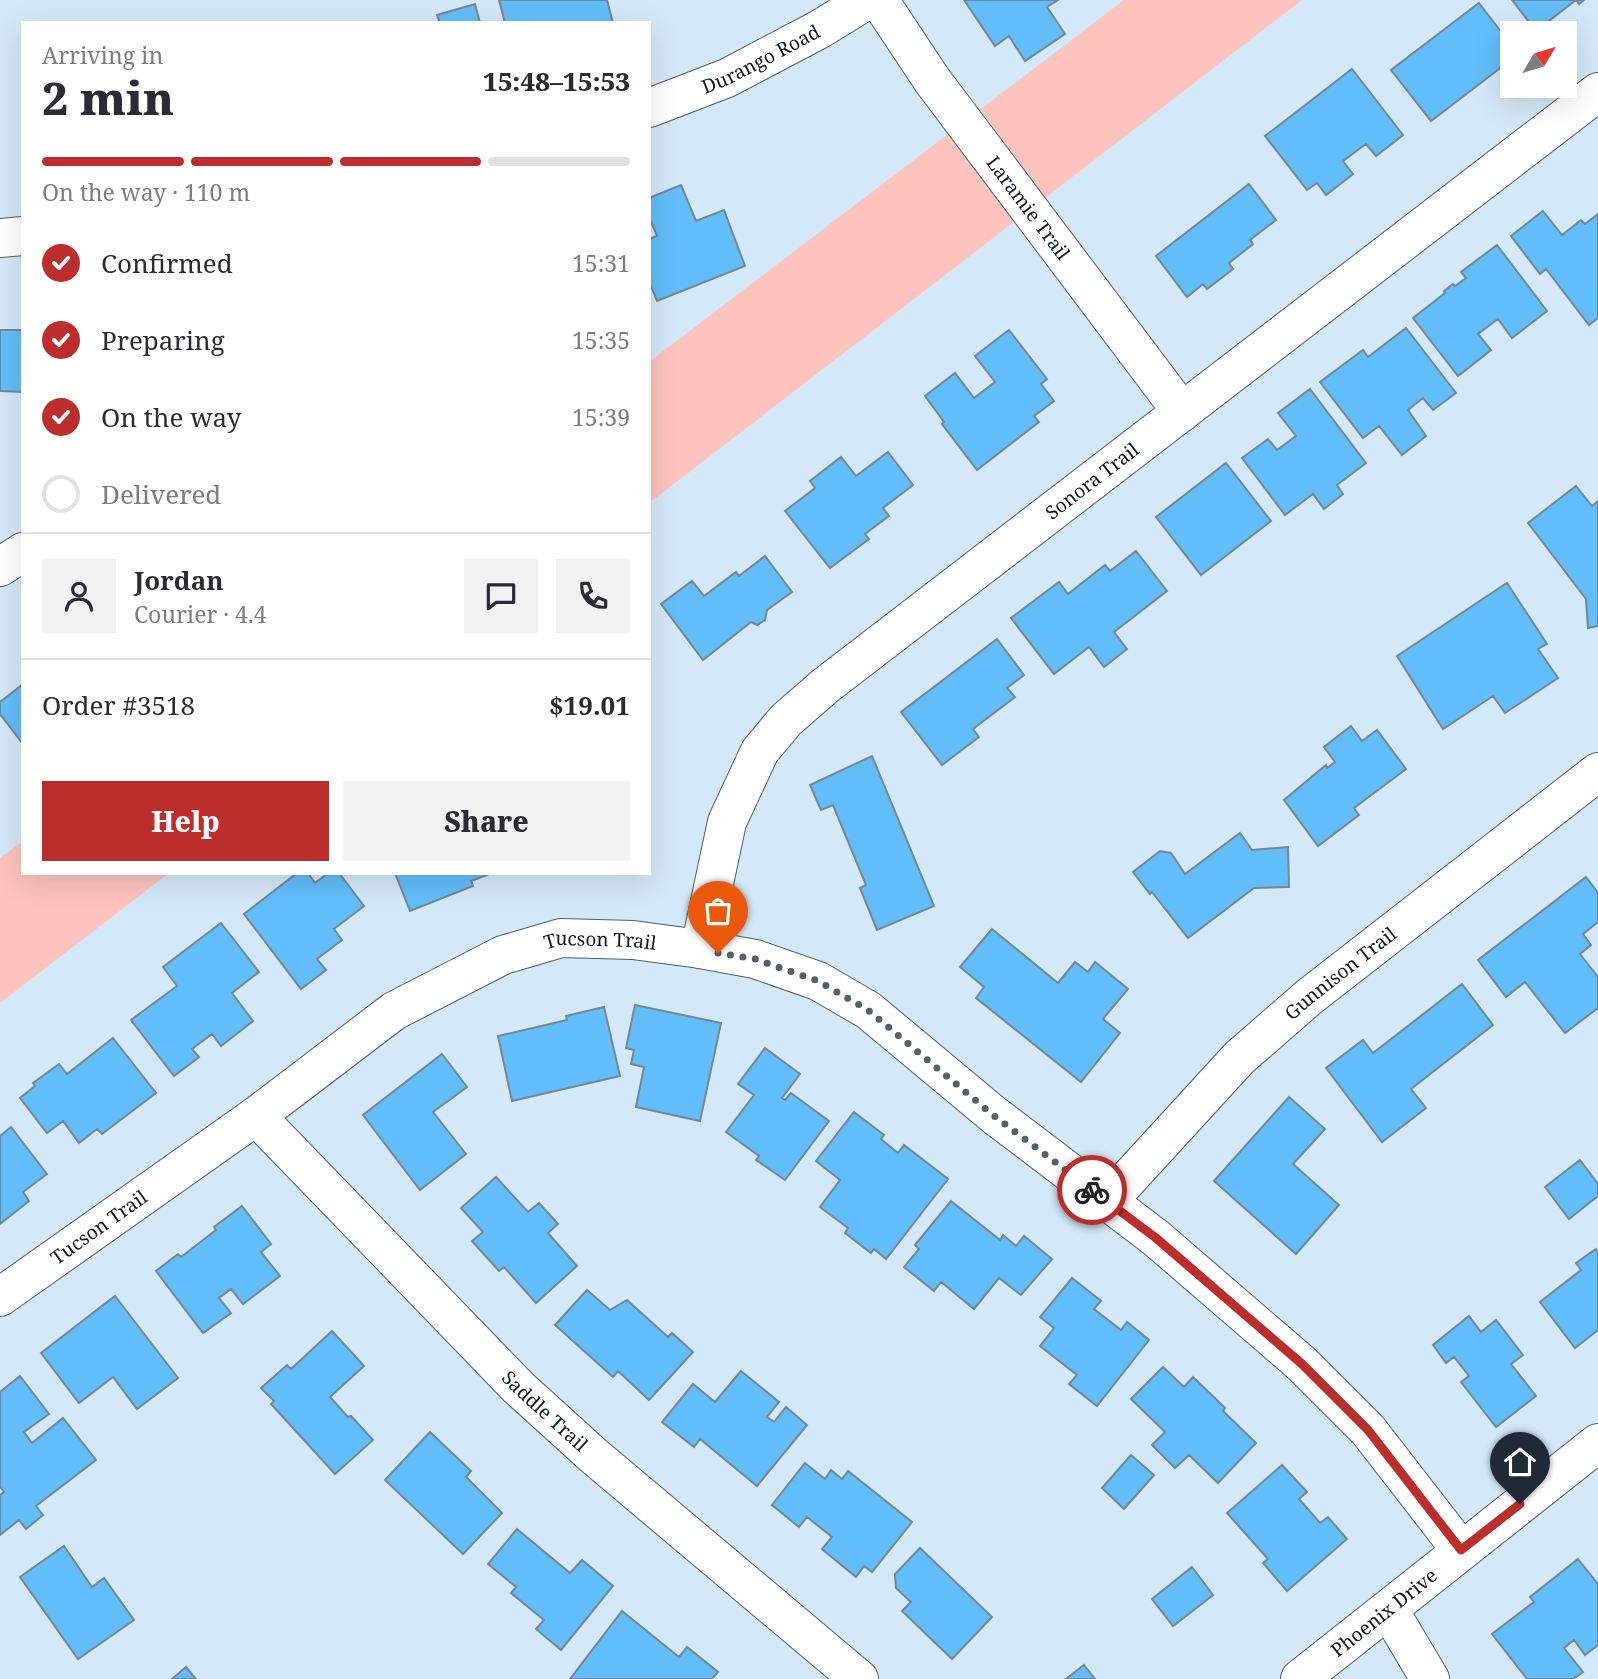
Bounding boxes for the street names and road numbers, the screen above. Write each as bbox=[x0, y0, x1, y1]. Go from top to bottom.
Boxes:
street label: Durango Road bbox=[698, 18, 825, 100]
street label: Laramie Trail bbox=[981, 151, 1076, 265]
street label: Sonora Trail bbox=[1040, 436, 1144, 525]
street label: Gunnison Trail bbox=[1279, 921, 1402, 1026]
street label: Tucson Trail bbox=[541, 925, 658, 956]
street label: Tucson Trail bbox=[45, 1184, 152, 1270]
street label: Saddle Trail bbox=[496, 1365, 594, 1457]
street label: Phoenix Drive bbox=[1325, 1562, 1443, 1663]

